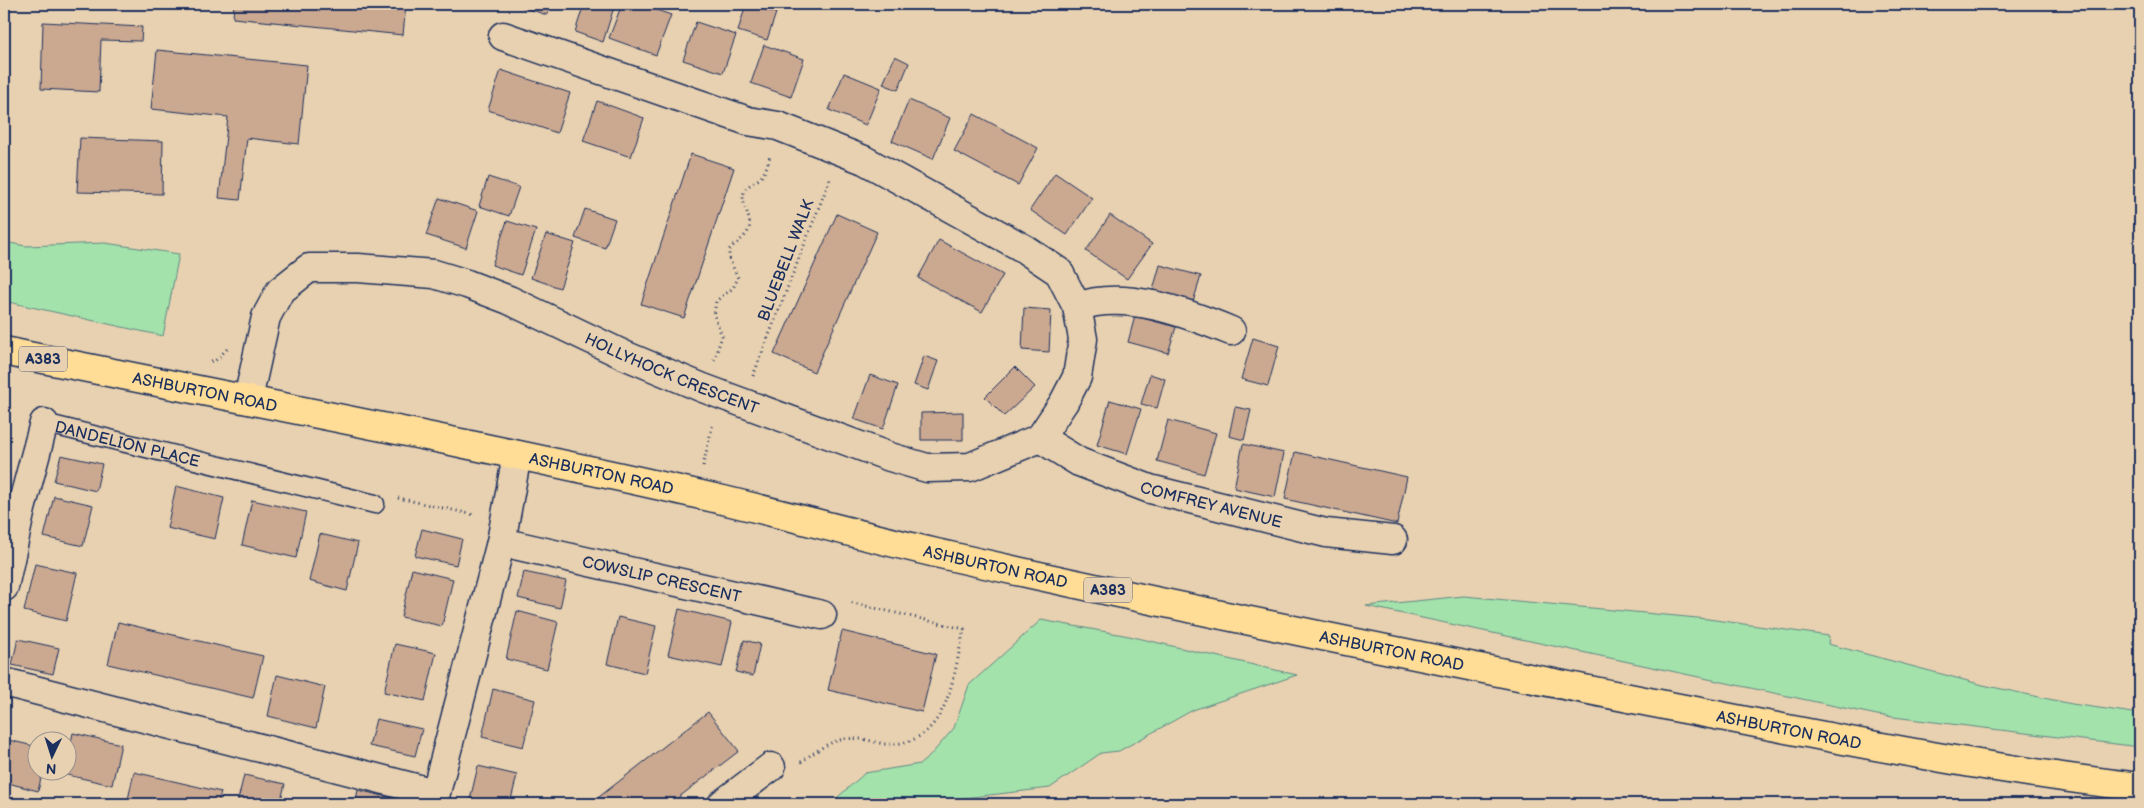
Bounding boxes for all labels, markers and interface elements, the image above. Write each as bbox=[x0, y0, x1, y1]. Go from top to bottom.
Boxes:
street label: BLUEBELL WALK bbox=[754, 196, 819, 324]
street label: HOLLYHOCK CRESCENT bbox=[581, 330, 762, 419]
road number: A383 bbox=[19, 346, 67, 372]
street label: ASHBURTON ROAD bbox=[131, 369, 279, 417]
street label: DANDELION PLACE bbox=[53, 418, 202, 472]
street label: ASHBURTON ROAD bbox=[528, 450, 675, 499]
street label: COMFREY AVENUE bbox=[1137, 478, 1284, 533]
street label: ASHBURTON ROAD bbox=[921, 542, 1069, 593]
street label: COWSLIP CRESCENT bbox=[580, 553, 743, 607]
road number: A383 bbox=[1084, 578, 1132, 602]
street label: ASHBURTON ROAD bbox=[1318, 628, 1466, 676]
street label: ASHBURTON ROAD bbox=[1715, 707, 1863, 754]
north arrow bbox=[28, 730, 78, 780]
text: N bbox=[45, 760, 57, 777]

